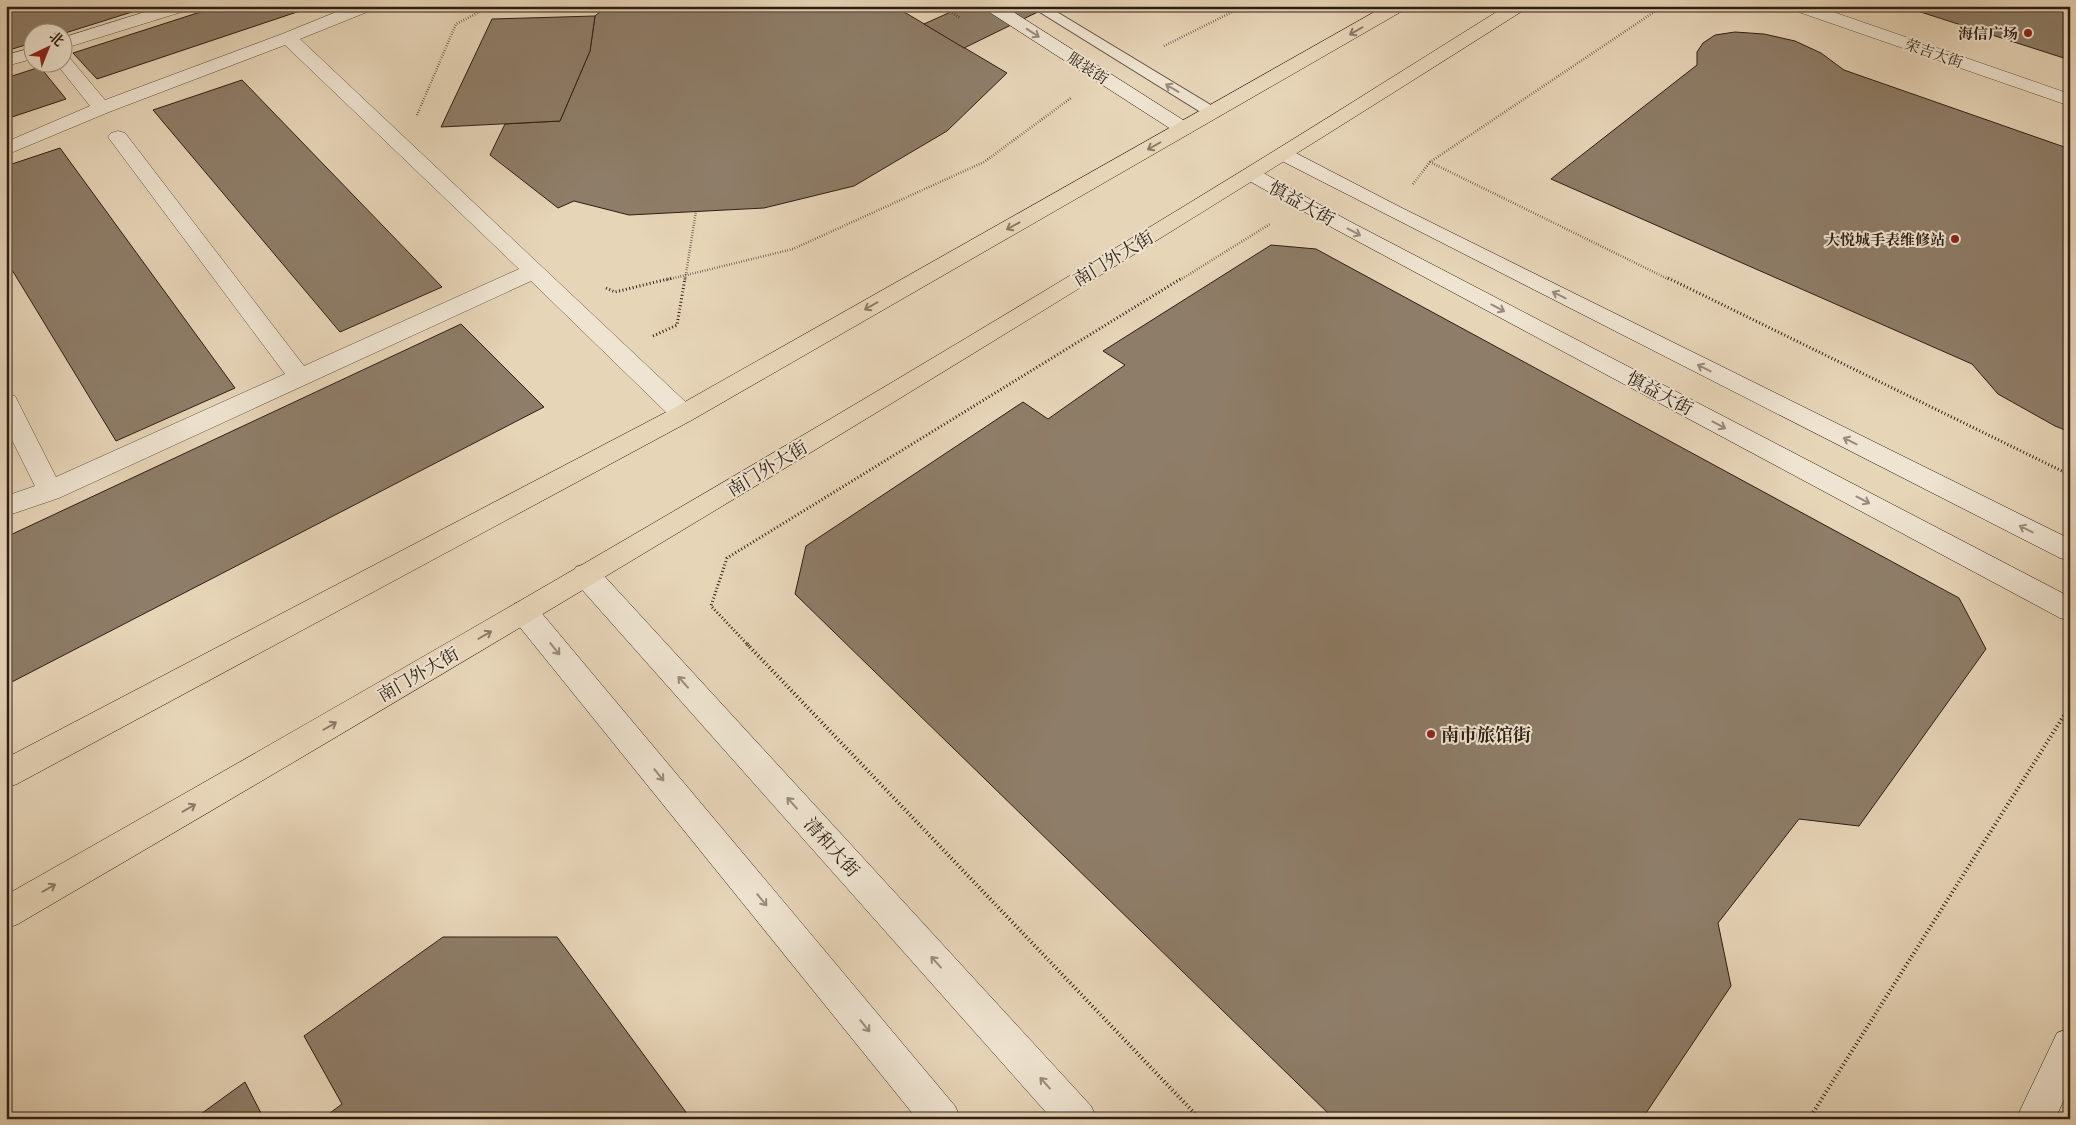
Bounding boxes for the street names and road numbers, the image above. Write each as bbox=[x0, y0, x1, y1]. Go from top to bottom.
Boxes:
street label: 荣吉大街 bbox=[1902, 33, 1966, 73]
street label: 服装街 bbox=[1063, 47, 1113, 89]
street label: 慎益大街 bbox=[1264, 174, 1340, 232]
street label: 南门外大街 bbox=[1067, 223, 1159, 293]
street label: 慎益大街 bbox=[1622, 364, 1698, 422]
street label: 南门外大街 bbox=[721, 433, 813, 503]
street label: 南门外大街 bbox=[372, 640, 464, 708]
street label: 清和大街 bbox=[798, 811, 866, 883]

